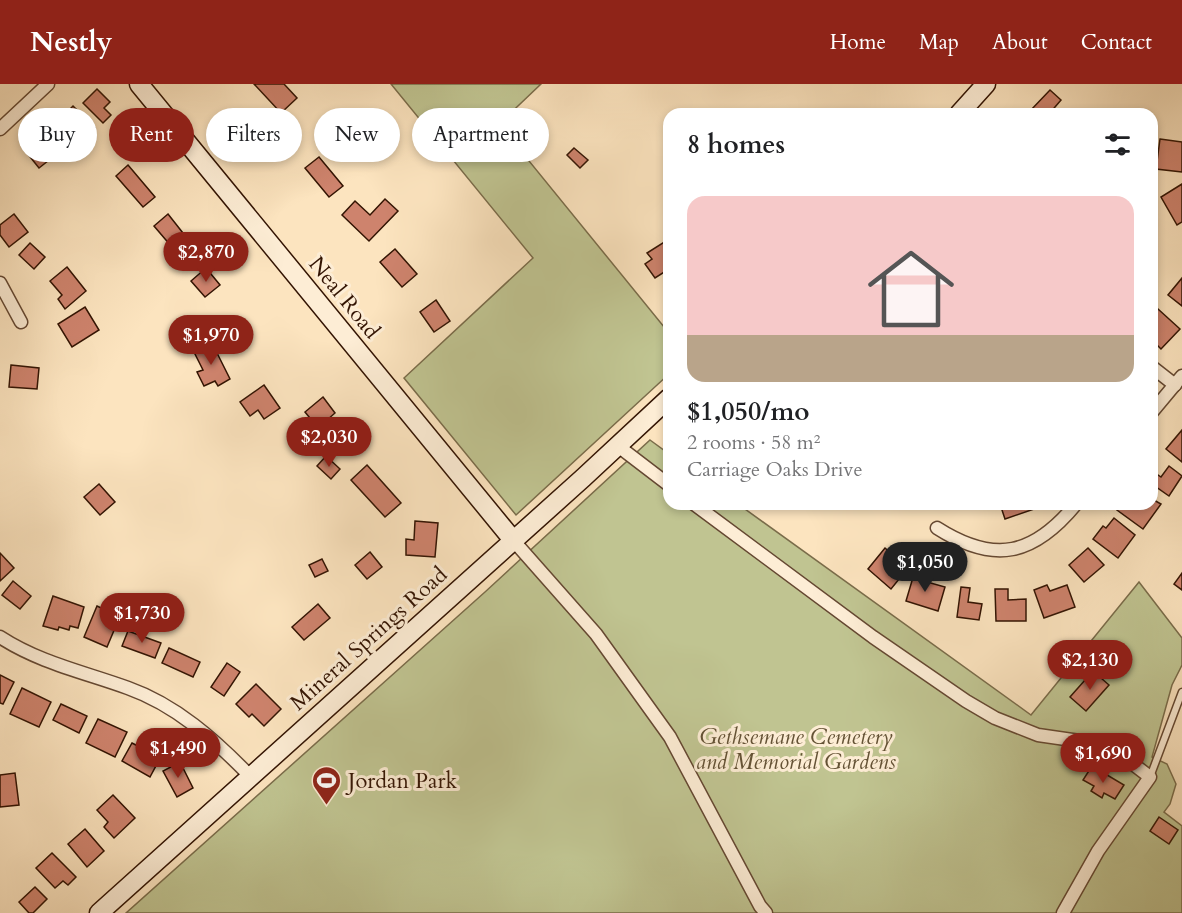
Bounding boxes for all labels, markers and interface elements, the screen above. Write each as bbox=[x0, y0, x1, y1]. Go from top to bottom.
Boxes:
text: Nestly bbox=[30, 23, 113, 61]
text: Home bbox=[830, 28, 886, 57]
text: Map bbox=[919, 28, 959, 57]
text: About bbox=[992, 28, 1048, 57]
text: Contact bbox=[1081, 28, 1152, 57]
chip: Buy bbox=[18, 108, 97, 162]
chip: Rent bbox=[109, 108, 194, 162]
chip: Filters bbox=[206, 108, 302, 162]
chip: New bbox=[314, 108, 400, 162]
chip: Apartment bbox=[412, 108, 549, 162]
text: 8 homes bbox=[687, 127, 785, 162]
icon: filters bbox=[1101, 128, 1134, 161]
pin: $2,870 bbox=[157, 232, 255, 283]
icon: home bbox=[857, 235, 965, 343]
text: $2,870 bbox=[177, 238, 235, 265]
street label: Neal Road bbox=[302, 250, 387, 345]
pin: $1,970 bbox=[162, 315, 260, 366]
text: $1,970 bbox=[182, 321, 240, 348]
text: $1,050/mo bbox=[687, 394, 810, 429]
pin: $2,030 bbox=[280, 417, 378, 468]
text: $2,030 bbox=[300, 423, 358, 450]
text: 2 rooms · 58 m² bbox=[687, 429, 820, 456]
text: Carriage Oaks Drive bbox=[687, 456, 863, 483]
pin: $1,050 bbox=[876, 542, 974, 593]
text: $1,050 bbox=[896, 548, 954, 575]
street label: Mineral Springs Road bbox=[284, 560, 454, 717]
pin: $1,730 bbox=[93, 593, 191, 644]
text: $1,730 bbox=[113, 599, 171, 626]
pin: $2,130 bbox=[1041, 640, 1139, 691]
text: $2,130 bbox=[1061, 646, 1119, 673]
park label: Gethsemane Cemetery and Memorial Gardens bbox=[696, 722, 896, 777]
pin: $1,490 bbox=[129, 728, 227, 779]
pin: $1,690 bbox=[1054, 733, 1152, 784]
text: $1,490 bbox=[149, 734, 207, 761]
text: $1,690 bbox=[1074, 739, 1132, 766]
sports icon: Jordan Park bbox=[311, 764, 343, 806]
place label: Jordan Park bbox=[345, 766, 458, 796]

